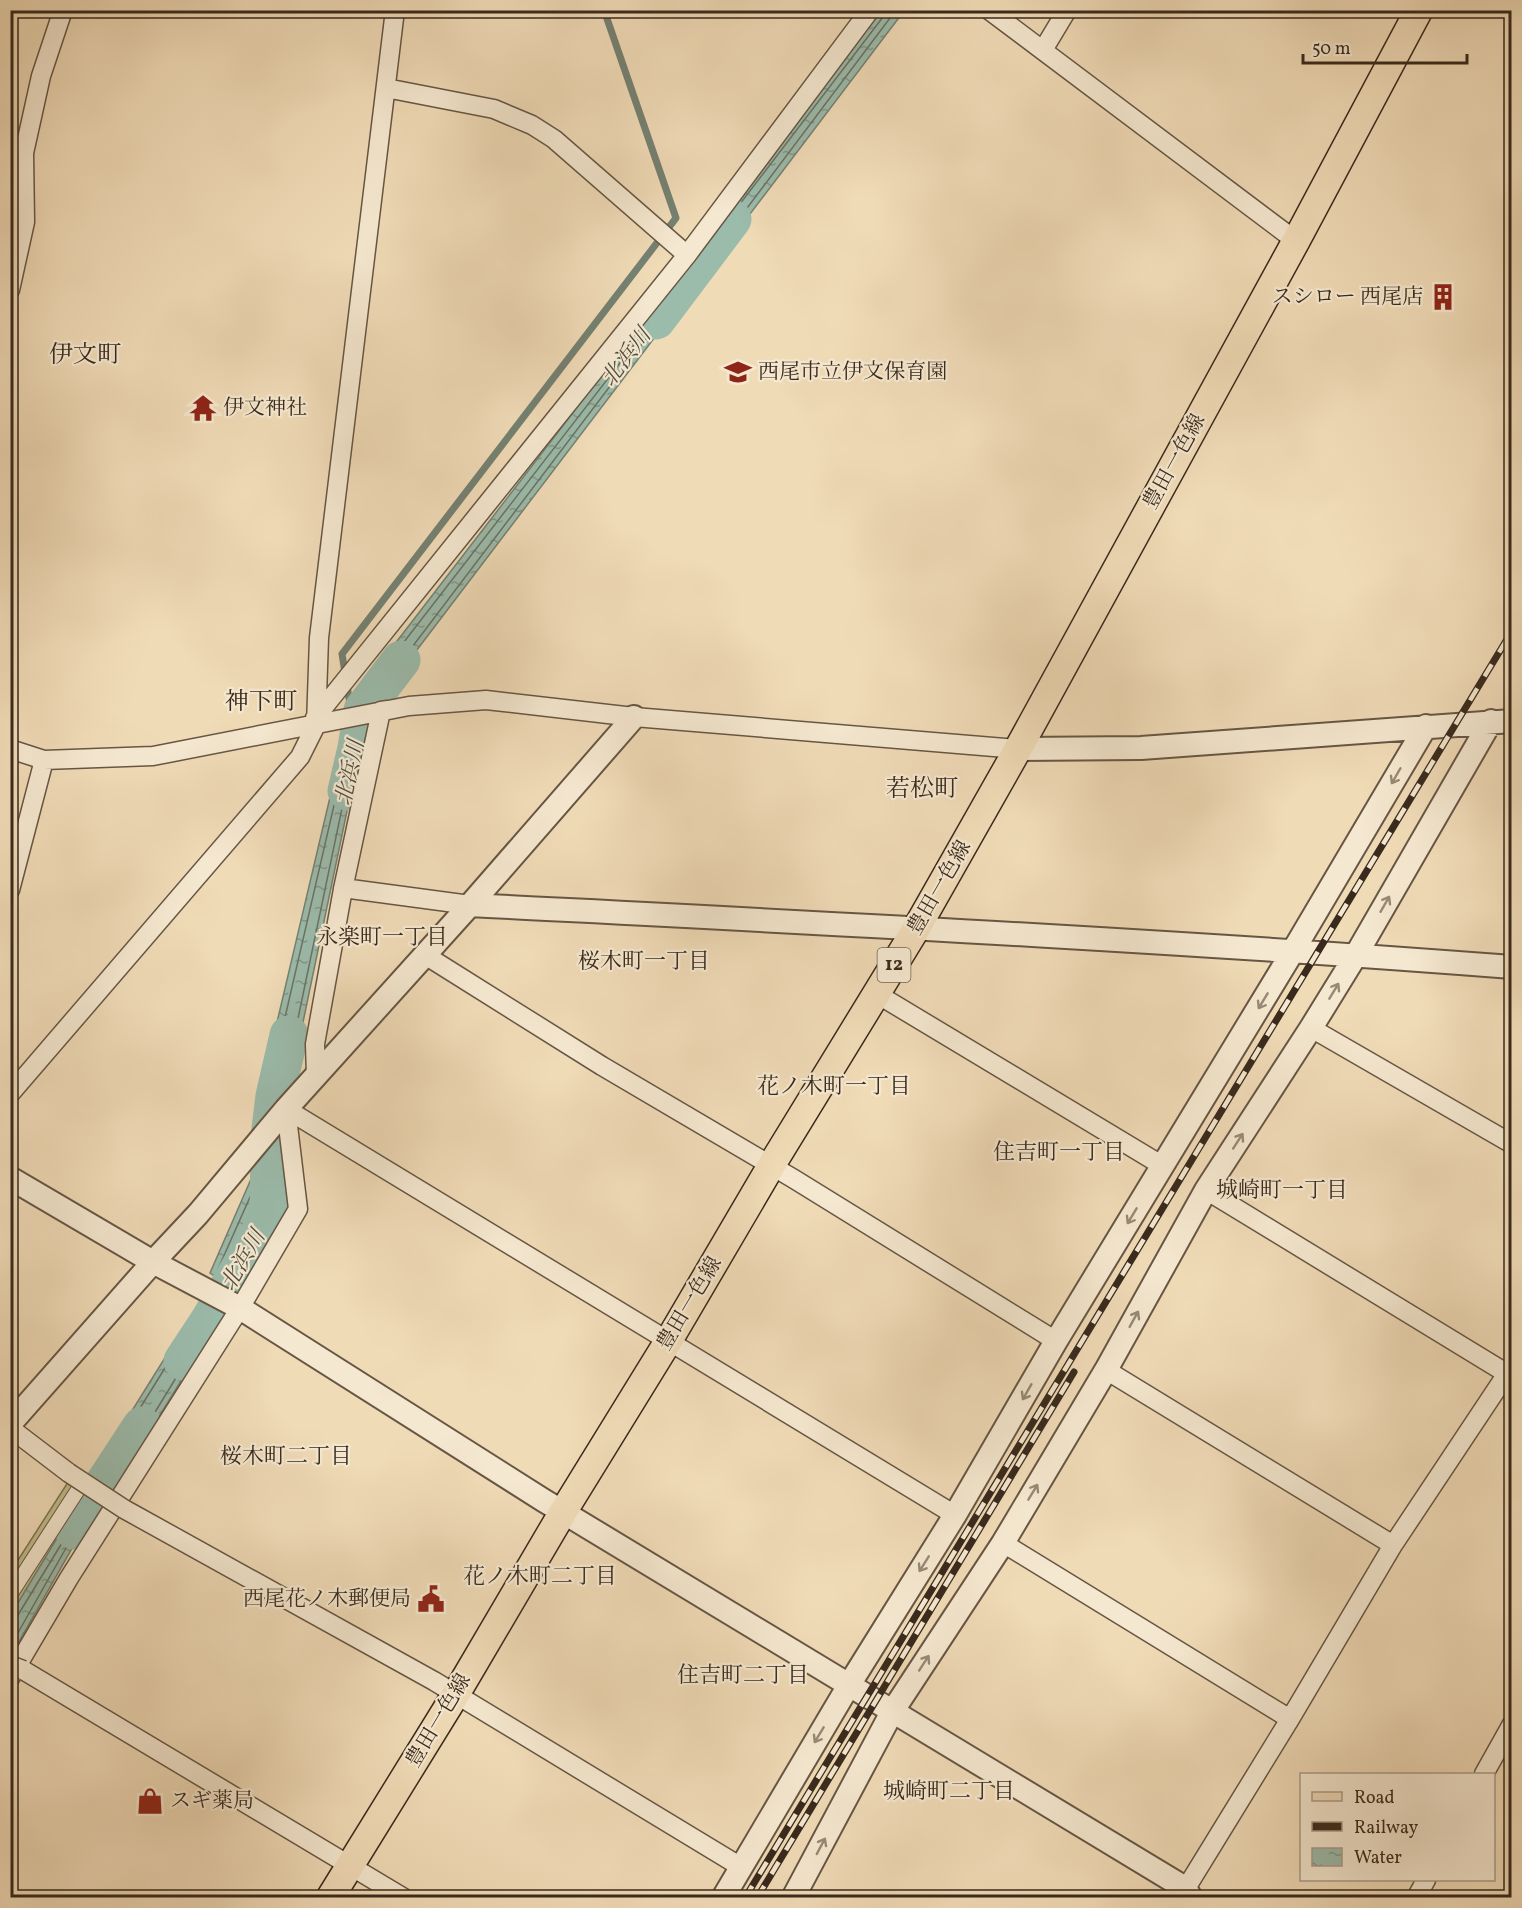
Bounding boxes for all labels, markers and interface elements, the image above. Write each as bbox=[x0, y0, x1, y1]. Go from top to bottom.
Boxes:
scale bar bbox=[1303, 27, 1466, 65]
text: 50 m bbox=[1312, 37, 1351, 62]
building icon: スシロー 西尾店 bbox=[1428, 282, 1458, 312]
place label: スシロー 西尾店 bbox=[1272, 283, 1423, 312]
water label: 北浜川 bbox=[595, 321, 660, 394]
district label: 伊文町 bbox=[49, 339, 121, 373]
school or university icon: 西尾市立伊文保育園 bbox=[723, 357, 753, 387]
place label: 西尾市立伊文保育園 bbox=[758, 358, 947, 387]
temple icon: 伊文神社 bbox=[188, 393, 218, 423]
place label: 伊文神社 bbox=[223, 394, 307, 423]
street label: 豊田一色線 bbox=[1137, 409, 1213, 515]
district label: 神下町 bbox=[225, 686, 297, 720]
water label: 北浜川 bbox=[329, 736, 373, 809]
one-way arrow bbox=[1390, 767, 1402, 784]
district label: 若松町 bbox=[886, 773, 958, 807]
street label: 豊田一色線 bbox=[901, 835, 979, 941]
one-way arrow bbox=[1379, 896, 1391, 913]
district label: 永楽町一丁目 bbox=[316, 923, 448, 954]
district label: 桜木町一丁目 bbox=[578, 947, 710, 978]
road number: 12 bbox=[878, 948, 910, 982]
one-way arrow bbox=[1328, 983, 1340, 1000]
one-way arrow bbox=[1256, 992, 1268, 1009]
district label: 花ノ木町一丁目 bbox=[757, 1072, 911, 1103]
one-way arrow bbox=[1232, 1133, 1244, 1150]
district label: 住吉町一丁目 bbox=[993, 1138, 1125, 1169]
district label: 城崎町一丁目 bbox=[1216, 1176, 1348, 1207]
one-way arrow bbox=[1126, 1207, 1138, 1224]
water label: 北浜川 bbox=[214, 1223, 275, 1297]
street label: 豊田一色線 bbox=[651, 1252, 729, 1356]
one-way arrow bbox=[1129, 1310, 1140, 1328]
one-way arrow bbox=[1020, 1383, 1032, 1400]
district label: 桜木町二丁目 bbox=[220, 1442, 352, 1473]
one-way arrow bbox=[1027, 1484, 1039, 1501]
one-way arrow bbox=[918, 1555, 930, 1572]
district label: 花ノ木町二丁目 bbox=[463, 1562, 617, 1593]
public building icon: 西尾花ノ木郵便局 bbox=[416, 1584, 446, 1614]
place label: 西尾花ノ木郵便局 bbox=[243, 1585, 411, 1614]
one-way arrow bbox=[919, 1655, 931, 1672]
district label: 住吉町二丁目 bbox=[677, 1661, 809, 1692]
street label: 豊田一色線 bbox=[400, 1669, 478, 1773]
one-way arrow bbox=[813, 1726, 825, 1743]
legend bbox=[1300, 1773, 1495, 1881]
district label: 城崎町二丁目 bbox=[883, 1777, 1015, 1808]
shop icon: スギ薬局 bbox=[135, 1786, 165, 1816]
text: Road bbox=[1354, 1786, 1395, 1811]
place label: スギ薬局 bbox=[170, 1787, 254, 1816]
text: Railway bbox=[1354, 1816, 1418, 1841]
one-way arrow bbox=[815, 1838, 827, 1855]
text: Water bbox=[1354, 1846, 1402, 1871]

